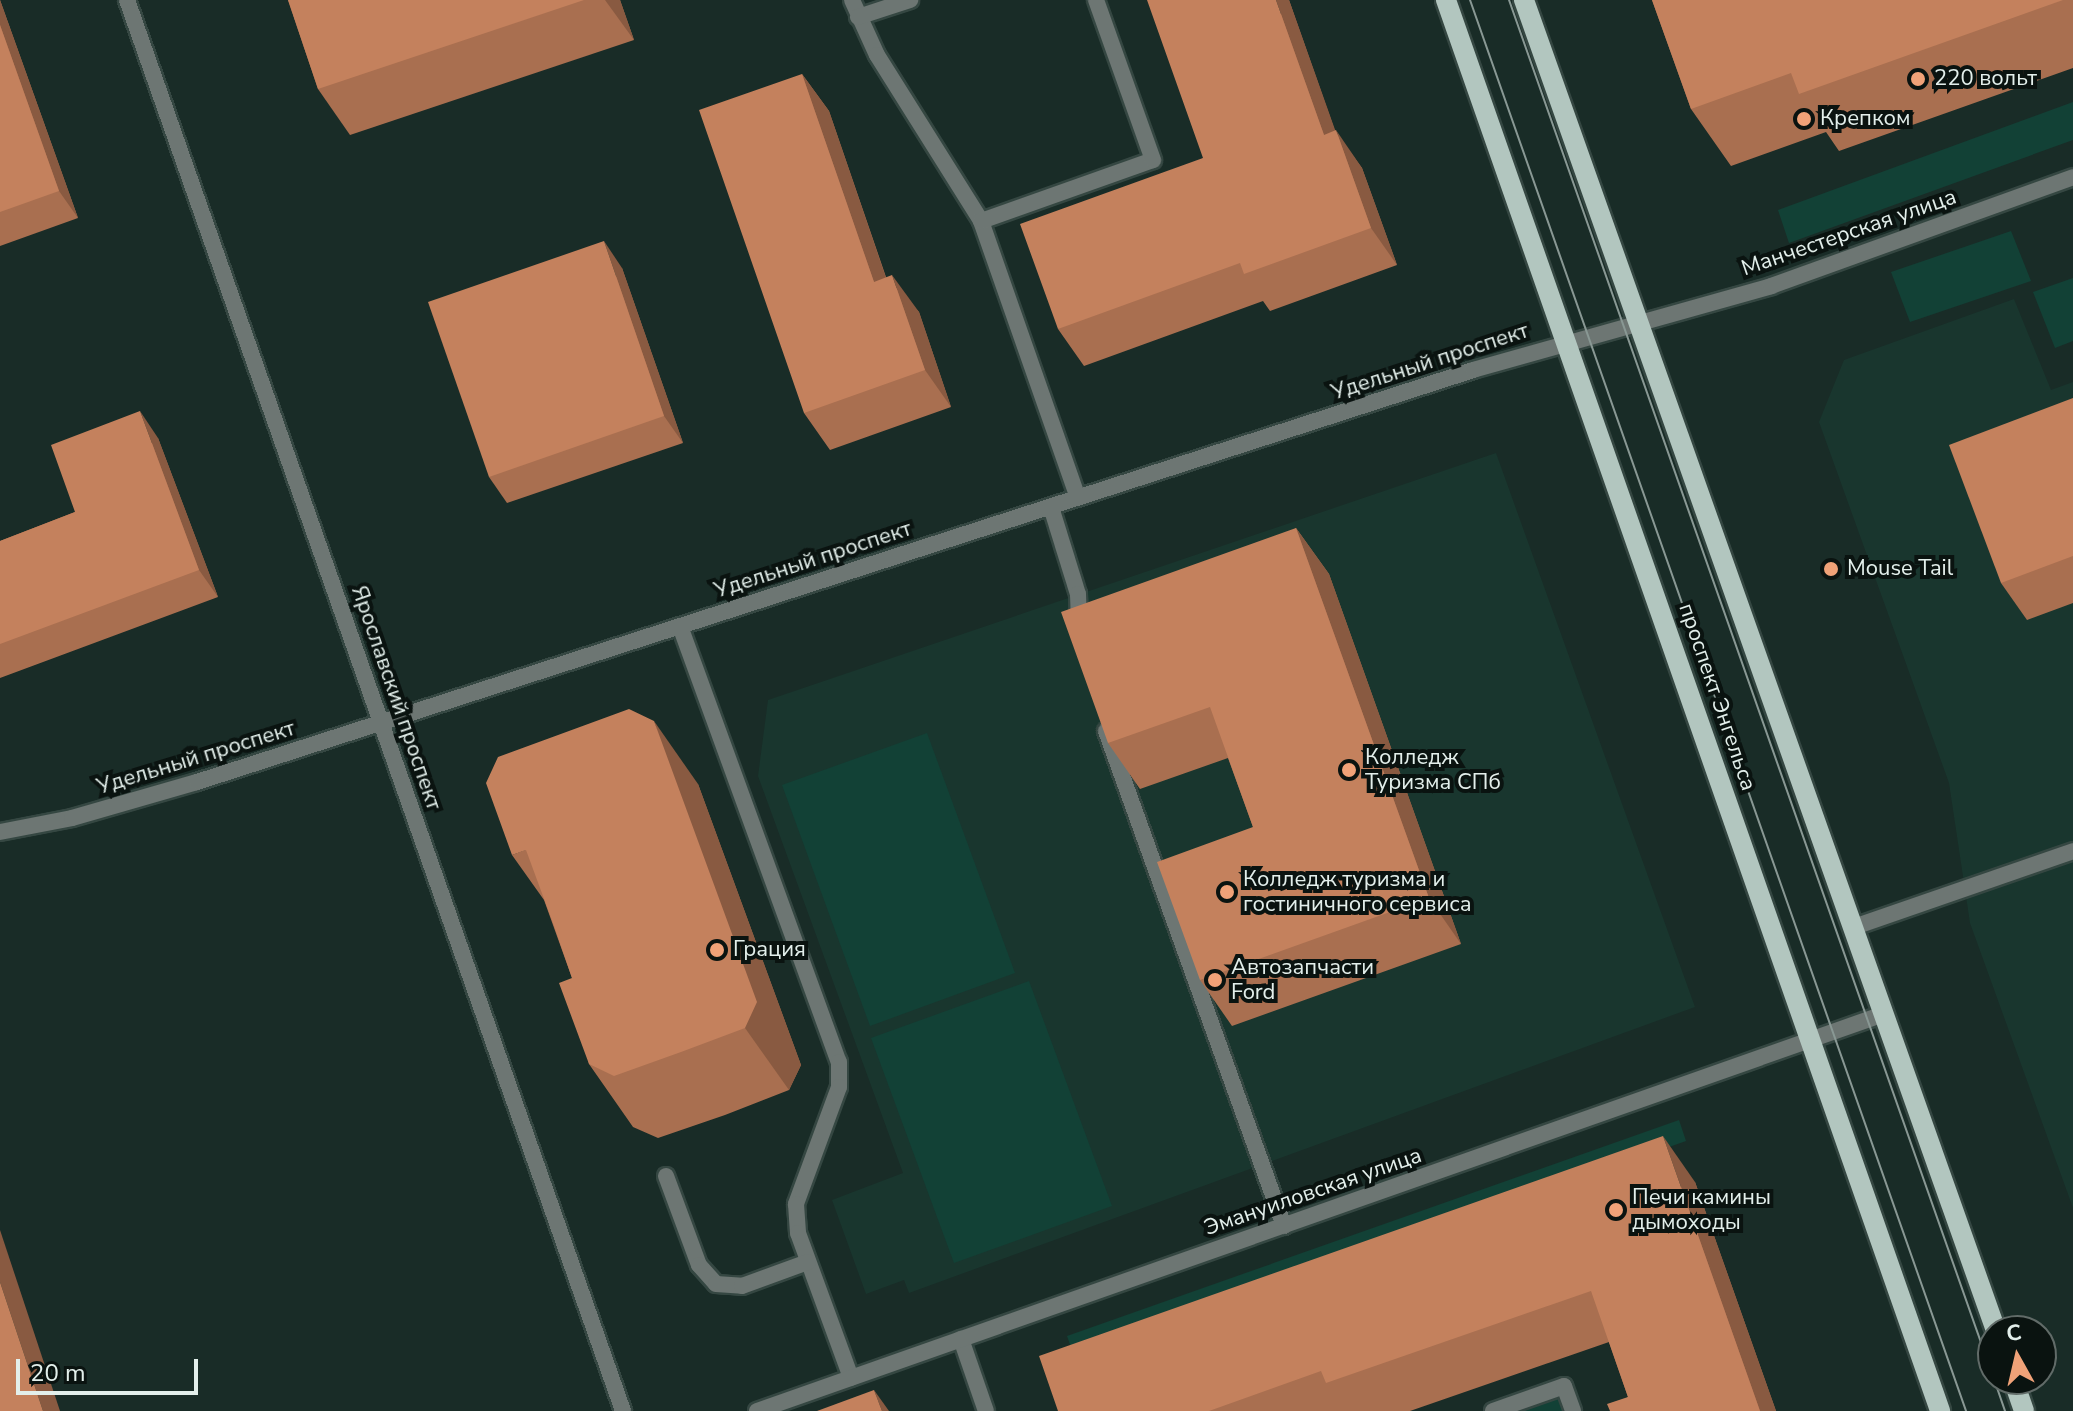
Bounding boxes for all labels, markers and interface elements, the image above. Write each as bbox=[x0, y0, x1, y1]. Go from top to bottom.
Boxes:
place label: 220 вольт bbox=[1934, 66, 2037, 92]
marker: 220 вольт bbox=[1909, 70, 1927, 88]
place label: Крепком bbox=[1820, 106, 1910, 132]
marker: Крепком bbox=[1795, 110, 1813, 128]
street label: Манчестерская улица bbox=[1738, 184, 1960, 282]
street label: Удельный проспект bbox=[1328, 318, 1532, 406]
street label: Удельный проспект bbox=[711, 516, 915, 604]
place label: Mouse Tail bbox=[1847, 556, 1953, 582]
marker: Mouse Tail bbox=[1822, 560, 1840, 578]
street label: Ярославский проспект bbox=[345, 582, 447, 814]
street label: проспект Энгельса bbox=[1673, 600, 1761, 794]
street label: Удельный проспект bbox=[94, 715, 298, 801]
place label: Колледж Туризма СПб bbox=[1365, 744, 1501, 796]
marker: Колледж Туризма СПб bbox=[1340, 761, 1358, 779]
place label: Колледж туризма и гостиничного сервиса bbox=[1243, 866, 1472, 918]
marker: Колледж туризма и гостиничного сервиса bbox=[1218, 883, 1236, 901]
place label: Грация bbox=[733, 937, 806, 963]
marker: Грация bbox=[708, 941, 726, 959]
place label: Автозапчасти Ford bbox=[1231, 954, 1374, 1006]
marker: Автозапчасти Ford bbox=[1206, 971, 1224, 989]
street label: Эмануиловская улица bbox=[1201, 1142, 1425, 1242]
place label: Печи камины дымоходы bbox=[1632, 1184, 1771, 1236]
marker: Печи камины дымоходы bbox=[1607, 1201, 1625, 1219]
north arrow bbox=[1977, 1315, 2057, 1395]
text: С bbox=[2004, 1317, 2023, 1349]
scale bar bbox=[20, 1343, 202, 1393]
text: 20 m bbox=[30, 1357, 86, 1389]

